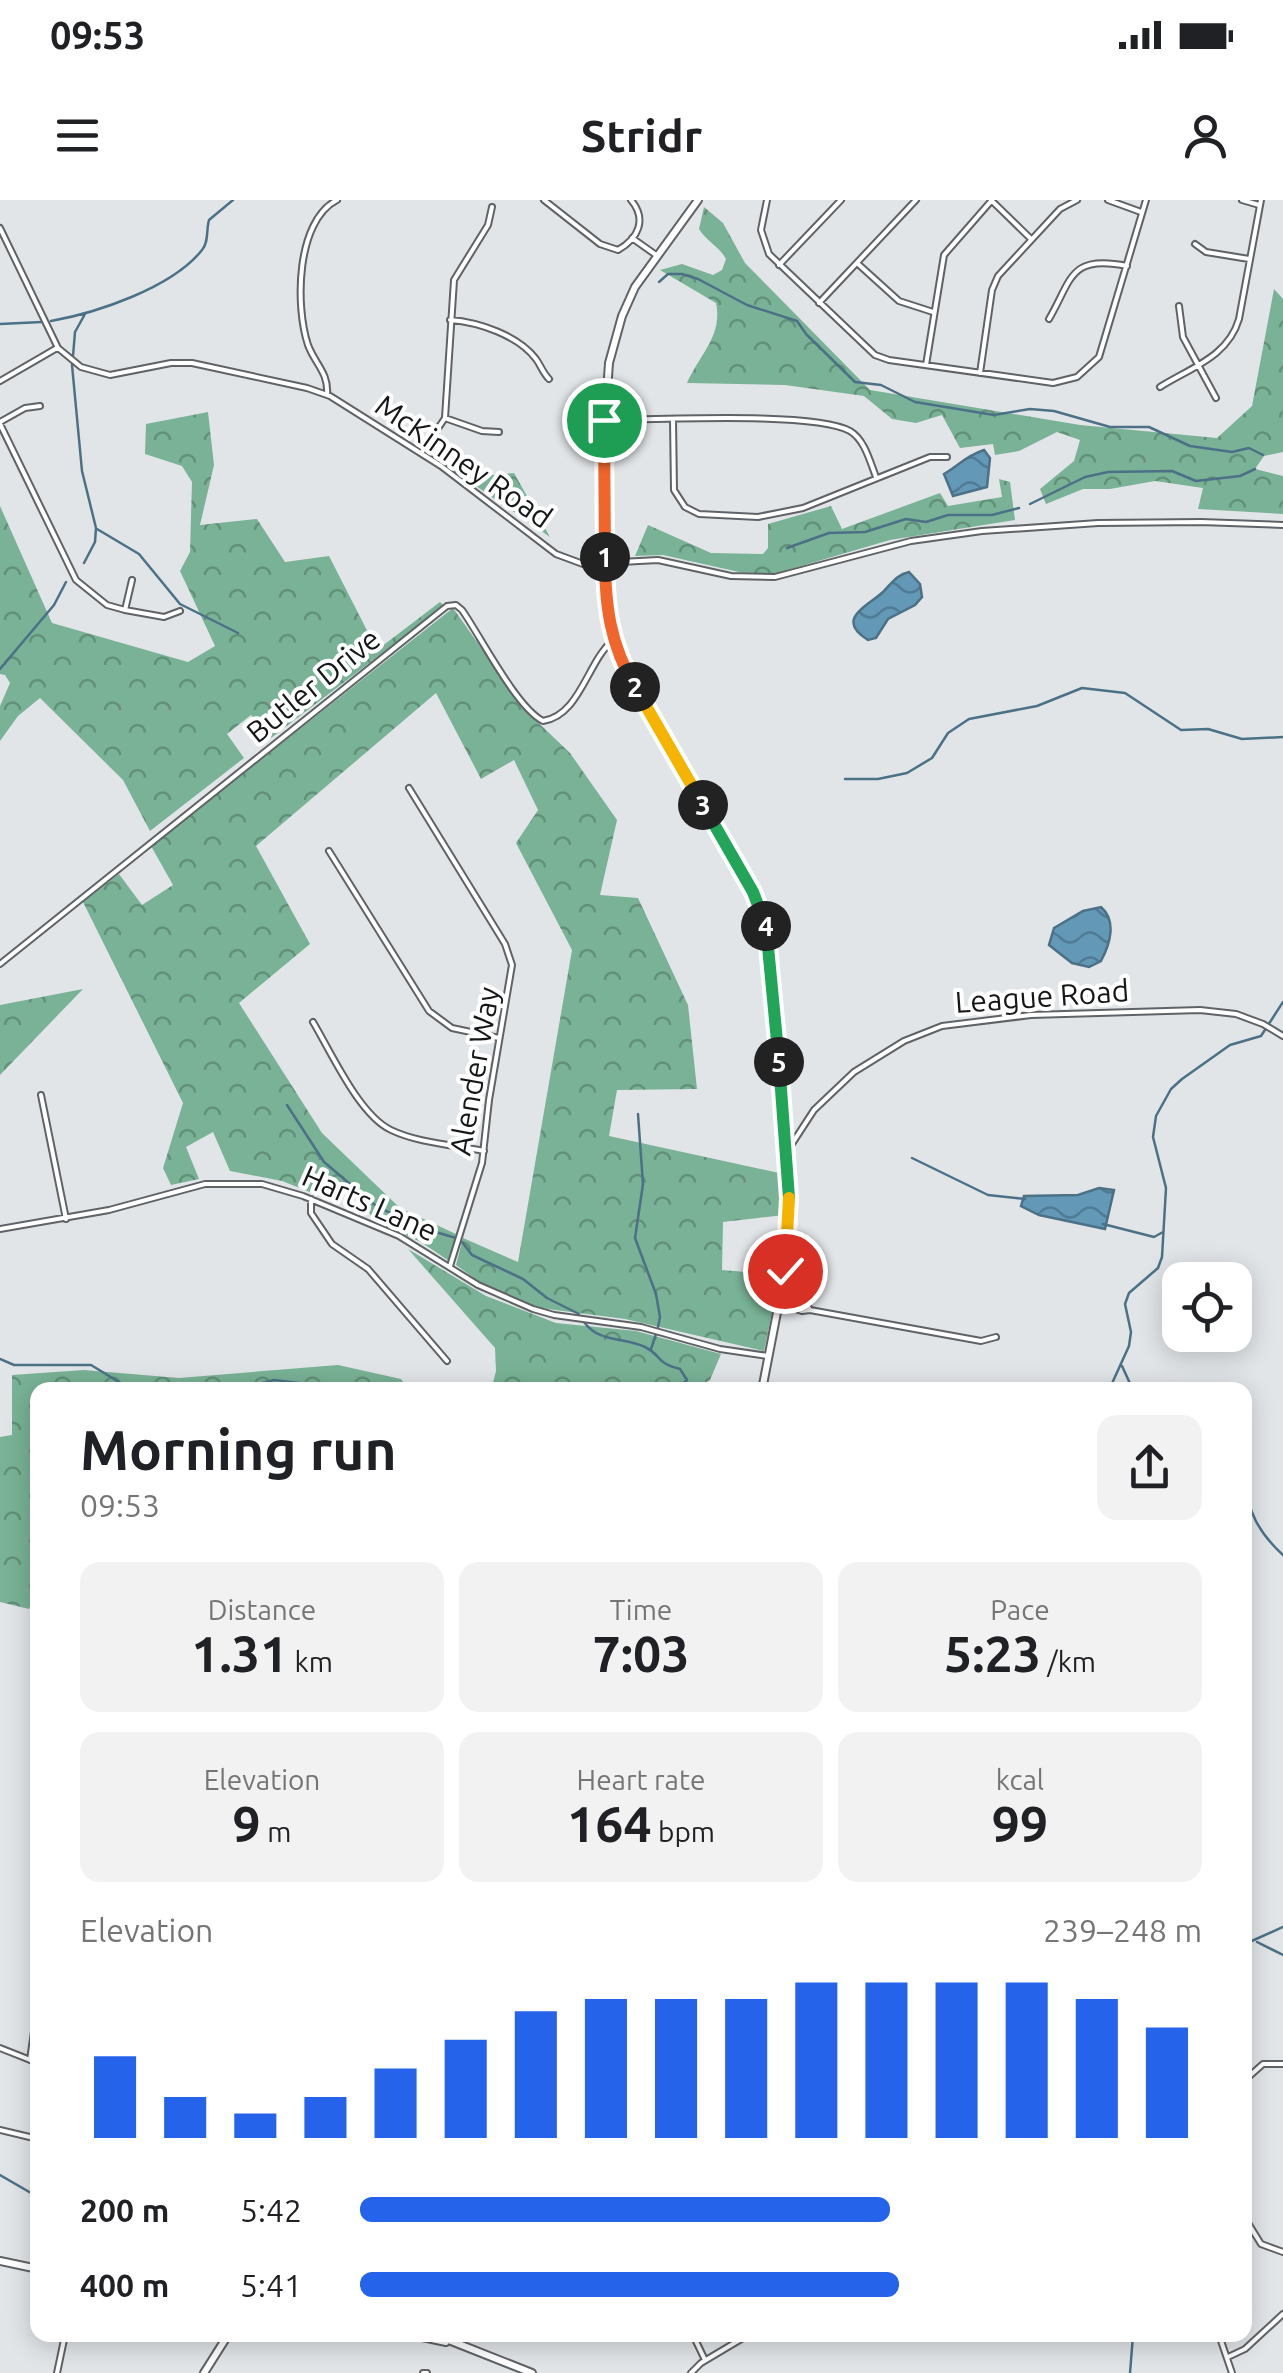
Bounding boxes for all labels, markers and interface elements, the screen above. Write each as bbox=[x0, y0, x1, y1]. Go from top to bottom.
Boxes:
text: 09:53 bbox=[50, 14, 145, 56]
icon: menu bbox=[50, 108, 105, 163]
icon: person bbox=[1178, 108, 1233, 163]
text: Stridr bbox=[581, 110, 702, 161]
pin bbox=[562, 378, 647, 463]
street label: McKinney Road bbox=[369, 388, 559, 534]
icon: arrive bbox=[577, 393, 632, 448]
pin: 1 bbox=[580, 532, 630, 582]
text: 1 bbox=[597, 541, 613, 572]
street label: Butler Drive bbox=[240, 621, 386, 749]
pin: 2 bbox=[610, 662, 660, 712]
text: 2 bbox=[627, 671, 643, 702]
pin: 3 bbox=[678, 780, 728, 830]
text: 3 bbox=[695, 789, 711, 820]
pin: 4 bbox=[741, 901, 791, 951]
text: 4 bbox=[758, 910, 774, 941]
street label: League Road bbox=[954, 973, 1130, 1019]
street label: Alender Way bbox=[442, 984, 506, 1158]
pin: 5 bbox=[754, 1037, 804, 1087]
text: 5 bbox=[771, 1046, 787, 1077]
street label: Harts Lane bbox=[297, 1158, 443, 1248]
pin bbox=[743, 1229, 828, 1314]
icon: check bbox=[758, 1244, 813, 1299]
map controls bbox=[1162, 1262, 1252, 1352]
button: locate bbox=[1162, 1262, 1252, 1352]
button: share bbox=[1097, 1415, 1202, 1520]
text: Morning run bbox=[80, 1419, 397, 1480]
text: 09:53 bbox=[80, 1487, 160, 1523]
text: Distance bbox=[208, 1594, 316, 1625]
text: Time bbox=[610, 1594, 672, 1625]
text: Pace bbox=[990, 1594, 1050, 1625]
text: 1.31 bbox=[191, 1625, 288, 1681]
text: 7:03 bbox=[593, 1625, 689, 1681]
text: 5:23 bbox=[944, 1625, 1041, 1681]
text: km bbox=[288, 1646, 333, 1677]
text: /km bbox=[1041, 1646, 1096, 1677]
text: Elevation bbox=[204, 1764, 320, 1795]
text: Heart rate bbox=[577, 1764, 705, 1795]
text: kcal bbox=[996, 1764, 1044, 1795]
text: 9 bbox=[233, 1795, 261, 1851]
text: 164 bbox=[567, 1795, 652, 1851]
text: 99 bbox=[992, 1795, 1048, 1851]
text: m bbox=[261, 1816, 291, 1847]
text: bpm bbox=[652, 1816, 715, 1847]
text: Elevation bbox=[80, 1912, 213, 1948]
text: 239–248 m bbox=[1043, 1912, 1202, 1948]
text: 200 m bbox=[80, 2192, 169, 2228]
text: 5:42 bbox=[240, 2192, 302, 2228]
text: 400 m bbox=[80, 2267, 169, 2303]
text: 5:41 bbox=[240, 2267, 302, 2303]

